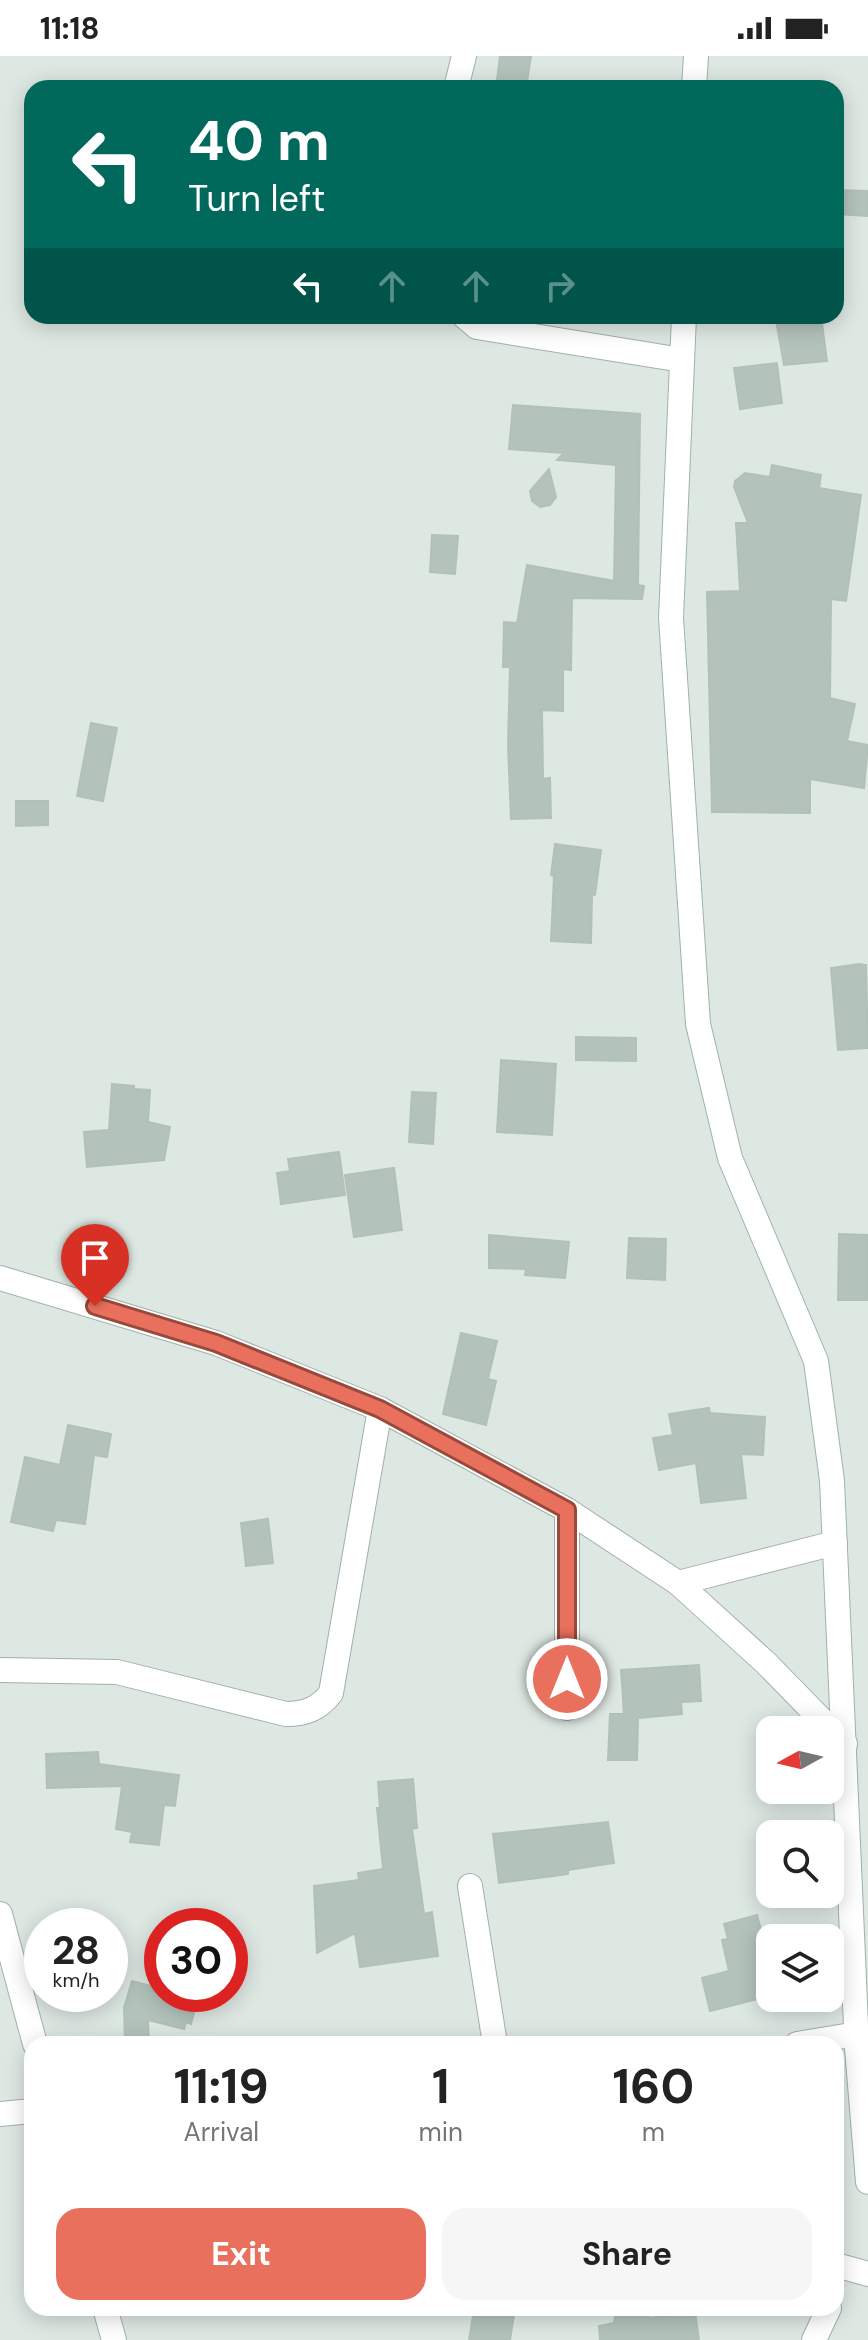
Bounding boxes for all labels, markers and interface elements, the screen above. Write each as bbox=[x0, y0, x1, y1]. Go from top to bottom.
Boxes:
text: 11:18 bbox=[40, 9, 99, 48]
text: 40 m bbox=[188, 104, 330, 177]
icon: left bbox=[56, 112, 160, 216]
text: Turn left bbox=[188, 175, 325, 222]
icon: left bbox=[286, 264, 330, 308]
icon: ahead bbox=[370, 264, 414, 308]
icon: ahead bbox=[454, 264, 498, 308]
icon: right bbox=[538, 264, 582, 308]
pin bbox=[61, 1224, 129, 1306]
icon: arrive bbox=[73, 1236, 117, 1280]
position arrow bbox=[525, 1637, 609, 1721]
north arrow bbox=[756, 1716, 844, 1804]
map controls bbox=[756, 1716, 844, 2012]
button: search bbox=[756, 1820, 844, 1908]
speed limit sign: 30 bbox=[144, 1908, 248, 2012]
text: 28 bbox=[52, 1924, 100, 1976]
button: layers bbox=[756, 1924, 844, 2012]
text: km/h bbox=[52, 1967, 100, 1993]
text: 11:19 bbox=[174, 2055, 269, 2118]
text: 1 bbox=[432, 2055, 449, 2118]
text: 160 bbox=[613, 2055, 694, 2118]
text: Arrival bbox=[183, 2115, 259, 2149]
text: min bbox=[419, 2115, 463, 2149]
text: m bbox=[642, 2115, 665, 2149]
button: Exit bbox=[56, 2208, 426, 2300]
button: Share bbox=[442, 2208, 812, 2300]

